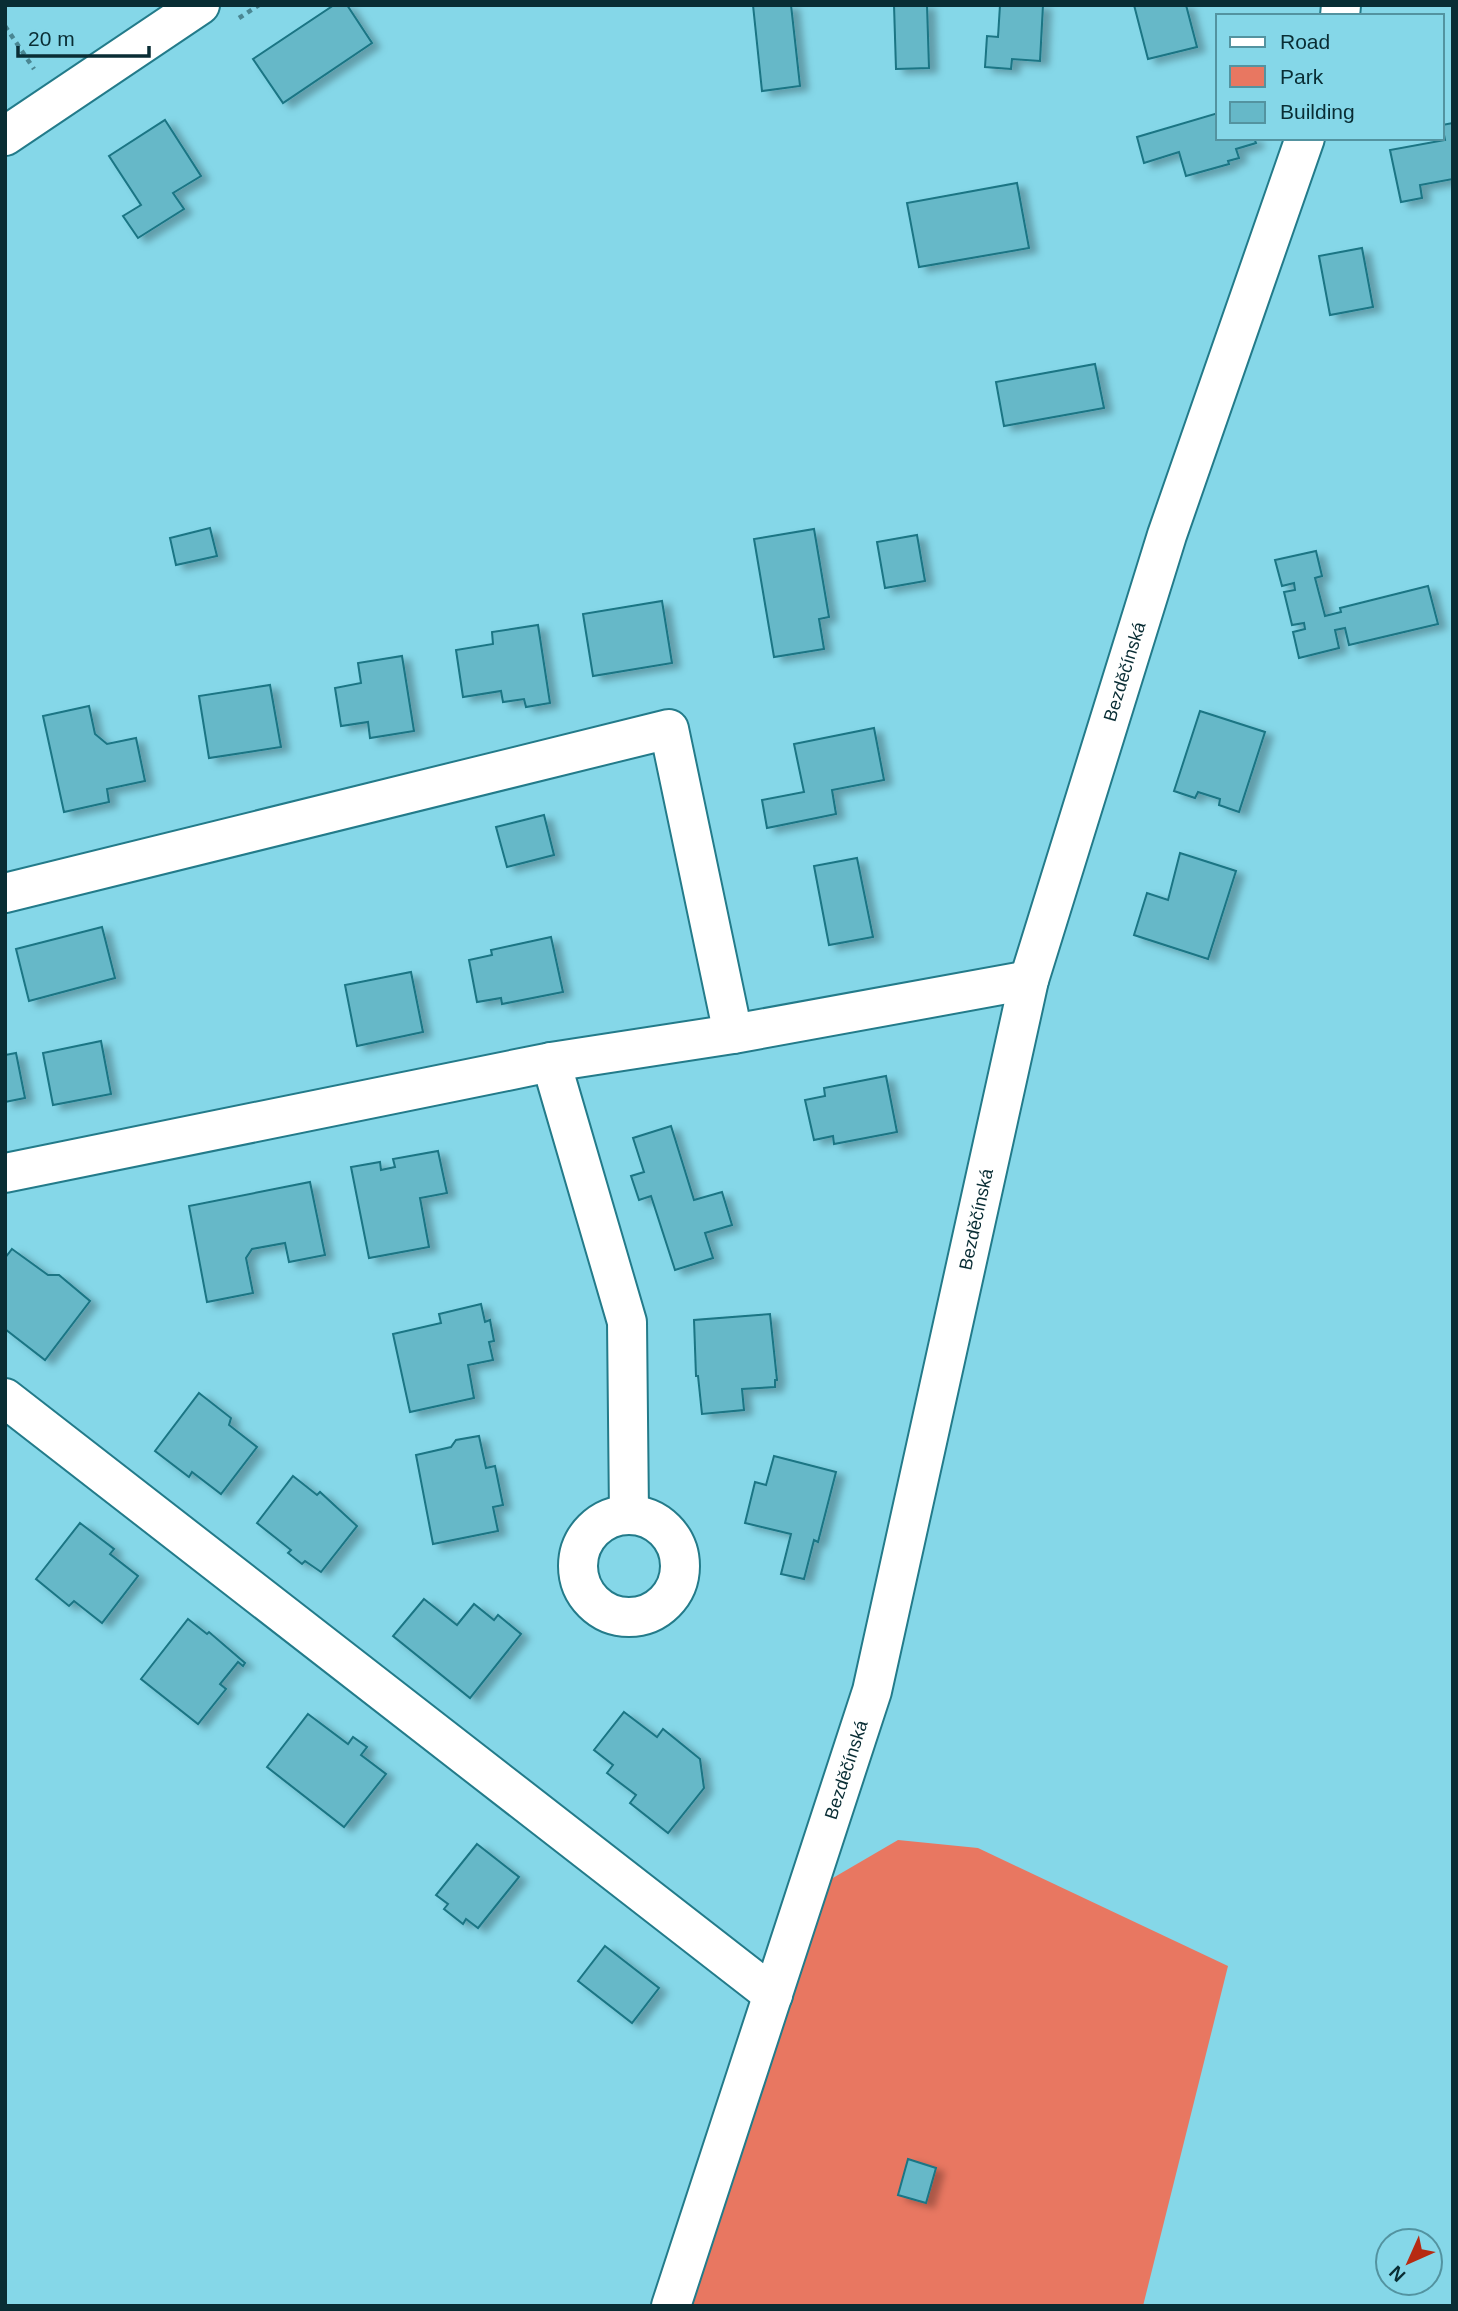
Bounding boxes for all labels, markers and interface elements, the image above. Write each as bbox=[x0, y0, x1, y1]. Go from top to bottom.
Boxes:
scale bar bbox=[18, 14, 149, 58]
legend bbox=[1216, 14, 1444, 140]
text: 20 m bbox=[28, 27, 75, 50]
text: Road bbox=[1280, 30, 1330, 53]
text: Park bbox=[1280, 65, 1324, 88]
text: Building bbox=[1280, 100, 1355, 123]
street label: Bezděčínská bbox=[1100, 618, 1150, 724]
street label: Bezděčínská bbox=[955, 1166, 997, 1272]
street label: Bezděčínská bbox=[821, 1717, 872, 1822]
north arrow bbox=[1374, 2227, 1444, 2297]
text: N bbox=[1385, 2261, 1410, 2286]

